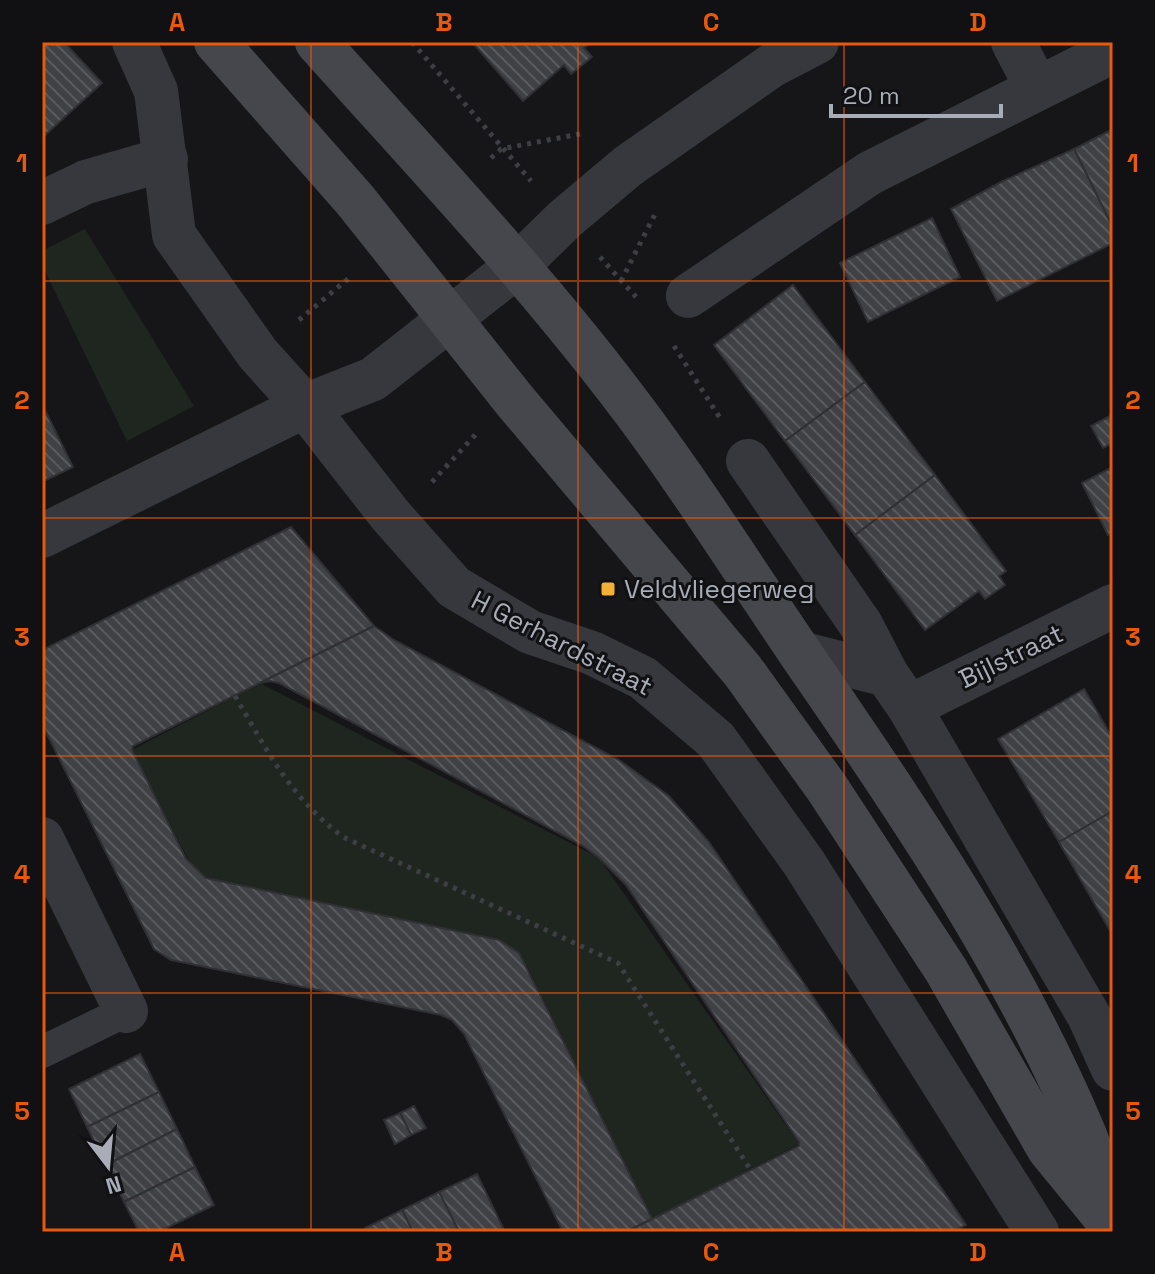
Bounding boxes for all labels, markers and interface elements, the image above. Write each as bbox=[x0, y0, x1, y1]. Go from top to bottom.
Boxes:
text: A bbox=[169, 5, 186, 39]
text: B bbox=[435, 5, 453, 39]
text: C bbox=[703, 5, 719, 39]
text: D bbox=[969, 5, 987, 39]
scale bar bbox=[831, 68, 1001, 118]
text: 20 m bbox=[843, 80, 900, 111]
text: 1 bbox=[16, 146, 28, 180]
text: 1 bbox=[1127, 146, 1139, 180]
text: 2 bbox=[14, 383, 30, 417]
text: 2 bbox=[1125, 383, 1141, 417]
place label: Veldvliegerweg bbox=[624, 572, 814, 606]
marker: Veldvliegerweg bbox=[599, 580, 617, 598]
street label: H Gerhardstraat bbox=[466, 583, 658, 703]
street label: Bijlstraat bbox=[953, 616, 1069, 696]
text: 3 bbox=[14, 620, 30, 654]
text: 3 bbox=[1125, 620, 1141, 654]
text: 4 bbox=[14, 857, 30, 891]
text: 4 bbox=[1125, 857, 1141, 891]
text: 5 bbox=[14, 1094, 30, 1128]
text: 5 bbox=[1125, 1094, 1141, 1128]
north arrow bbox=[68, 1126, 148, 1206]
text: N bbox=[103, 1170, 124, 1201]
text: A bbox=[169, 1235, 186, 1269]
text: B bbox=[435, 1235, 453, 1269]
text: C bbox=[703, 1235, 719, 1269]
text: D bbox=[969, 1235, 987, 1269]

